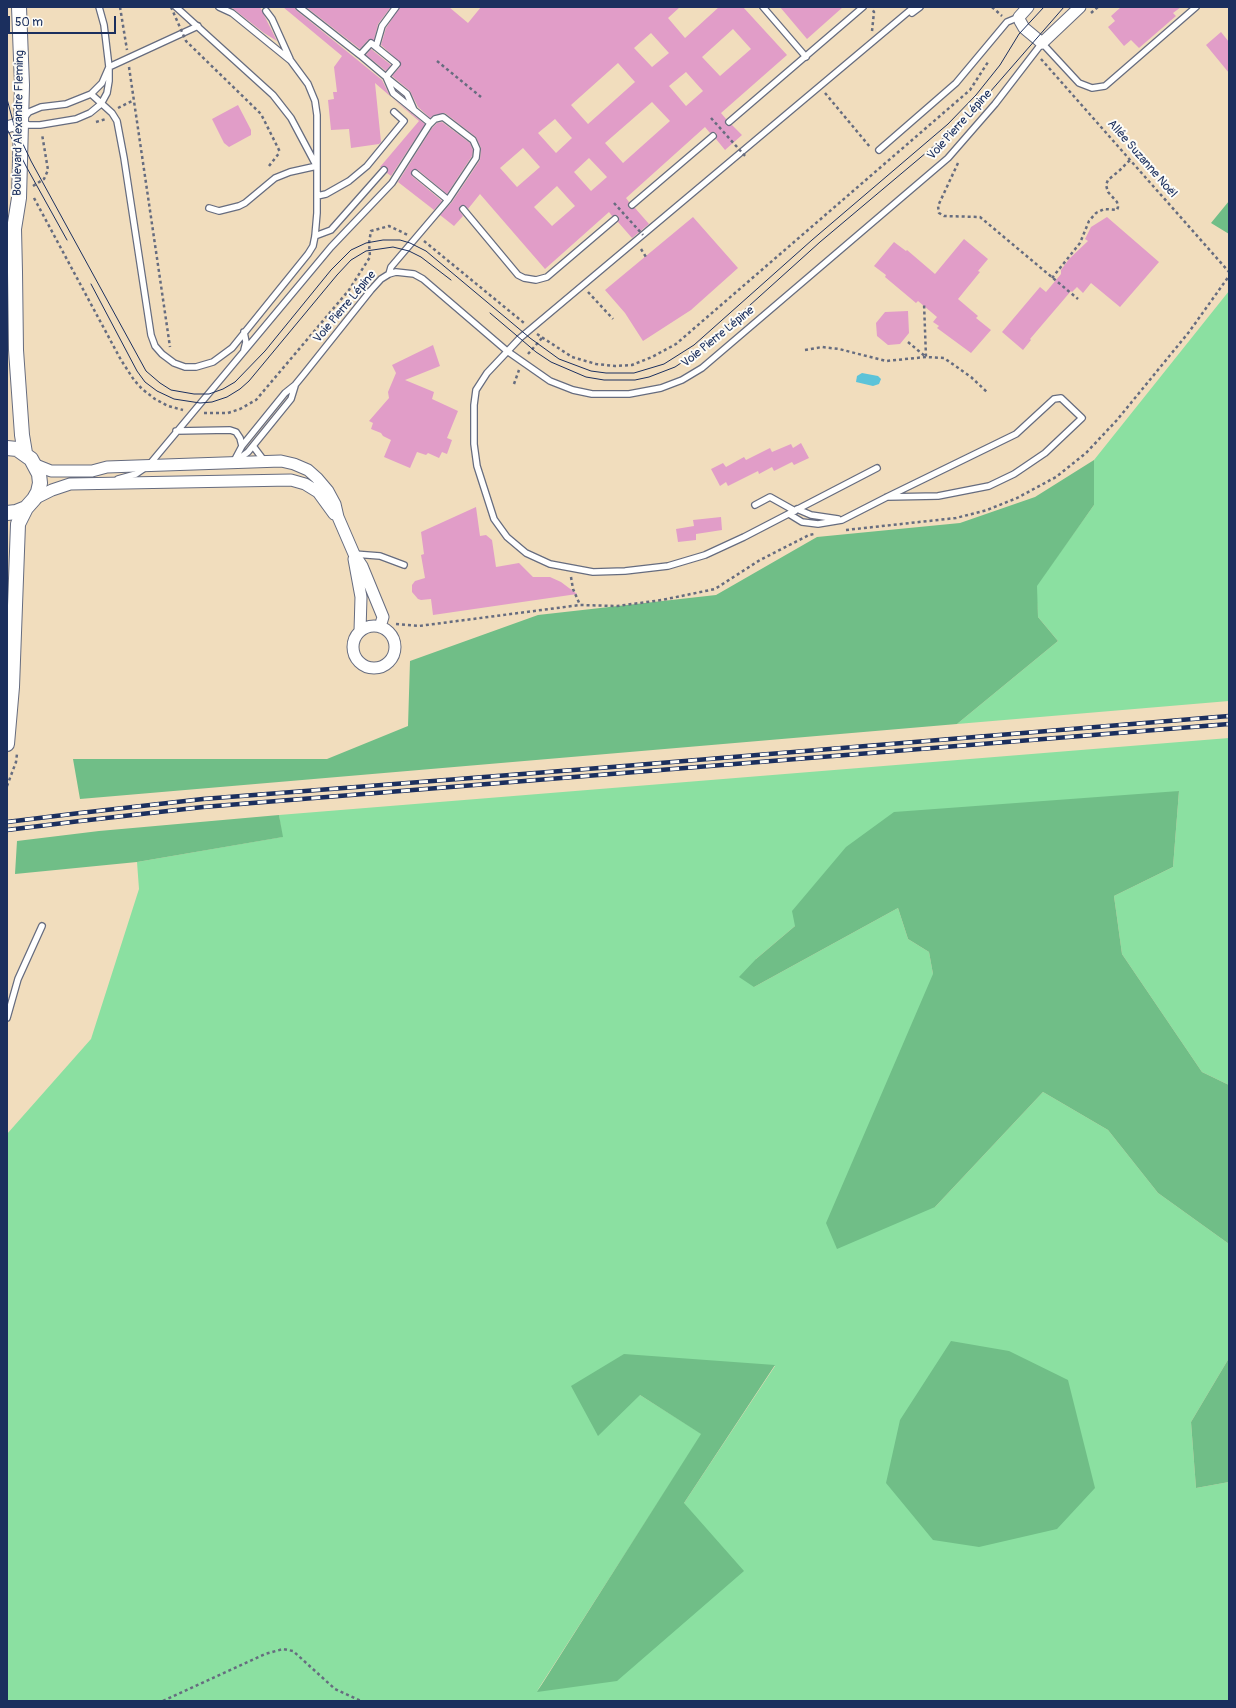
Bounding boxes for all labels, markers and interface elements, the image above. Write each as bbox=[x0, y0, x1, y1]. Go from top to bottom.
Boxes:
scale bar bbox=[10, 8, 118, 34]
text: 50 m bbox=[15, 15, 43, 30]
street label: Boulevard Alexandre Fleming bbox=[11, 50, 27, 196]
street label: Voie Pierre Lépine bbox=[925, 87, 995, 163]
street label: Allée Suzanne Noël bbox=[1104, 117, 1180, 201]
street label: Voie Pierre Lépine bbox=[311, 268, 379, 346]
street label: Voie Pierre Lépine bbox=[679, 303, 757, 371]

